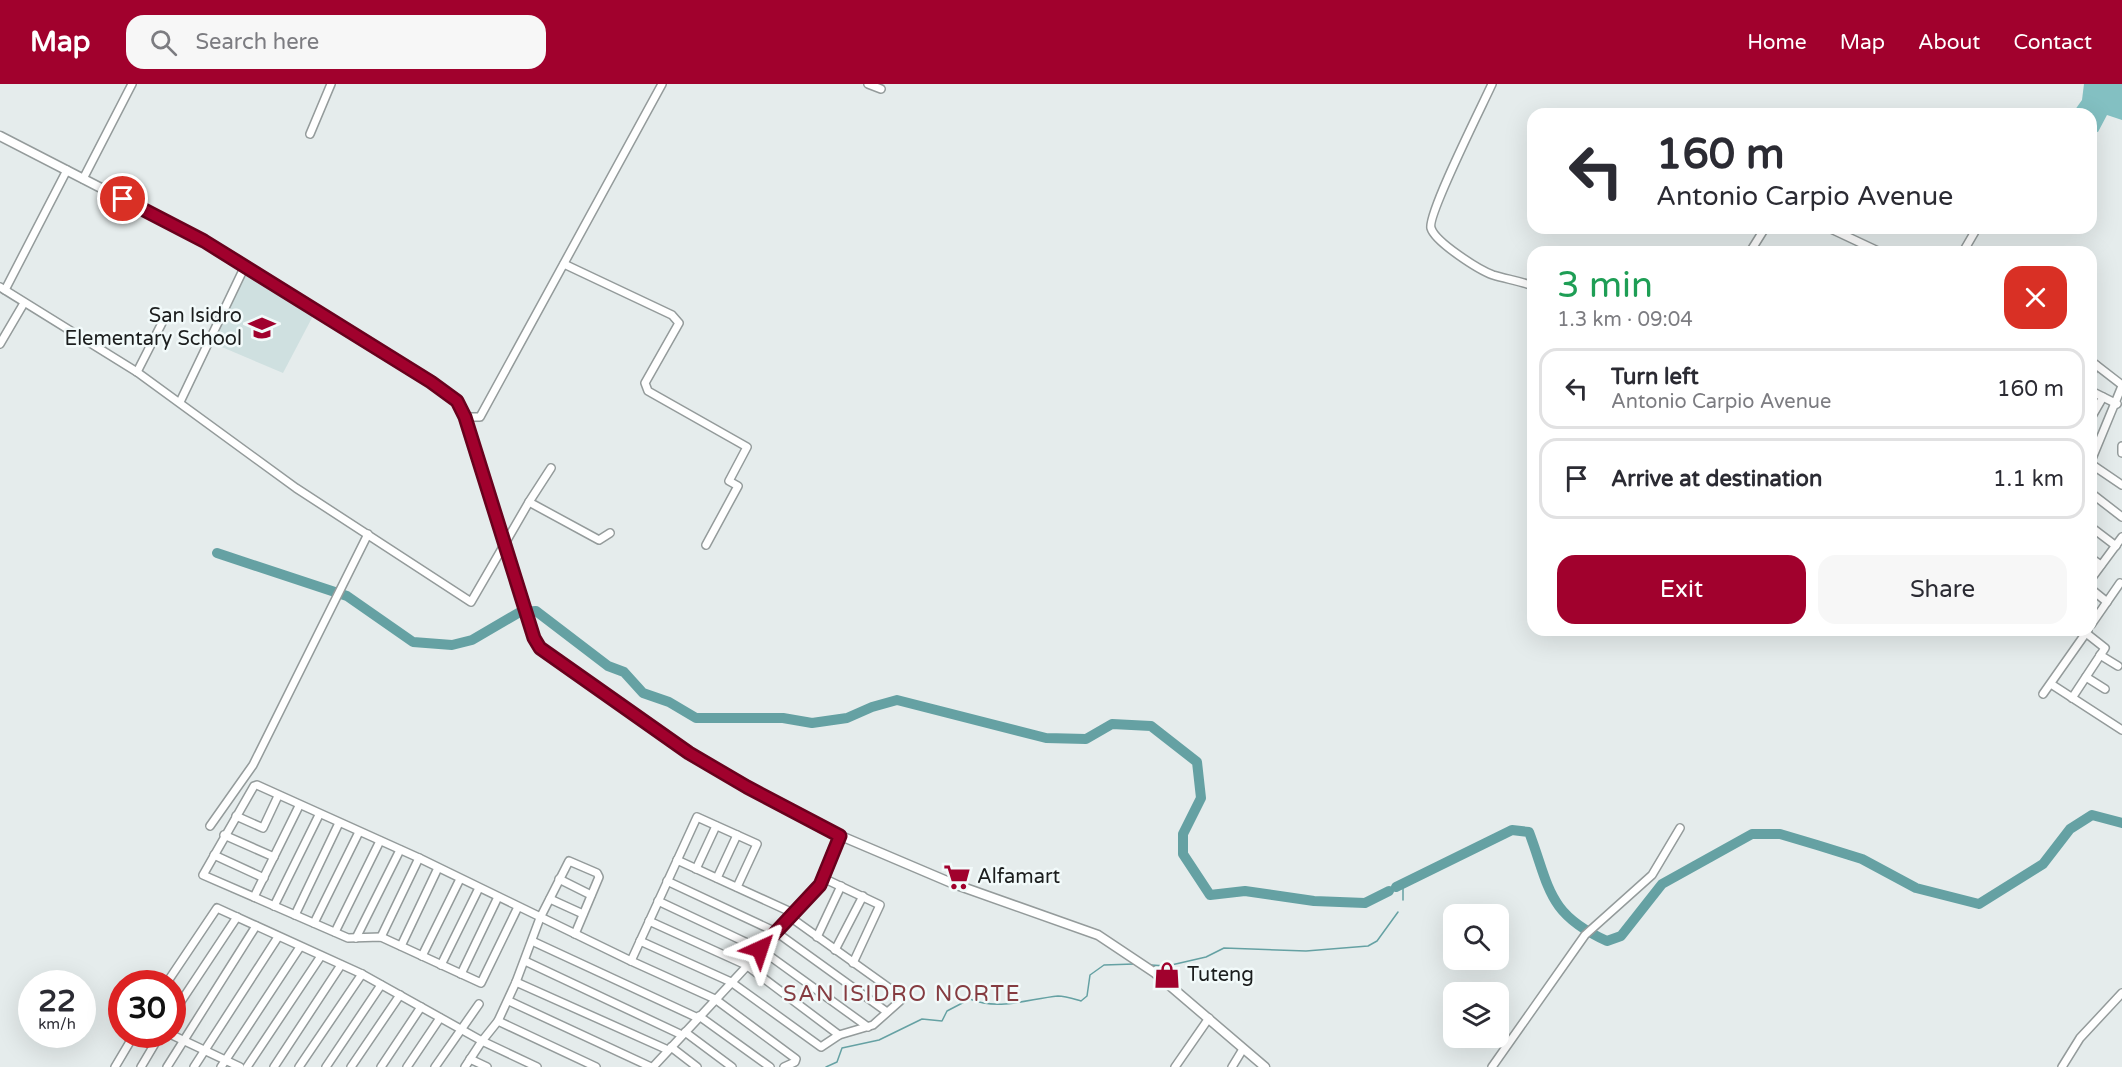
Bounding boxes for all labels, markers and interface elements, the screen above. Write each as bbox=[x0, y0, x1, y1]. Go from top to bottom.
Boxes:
search box bbox=[126, 15, 546, 69]
text: Map bbox=[30, 25, 90, 59]
icon: search bbox=[147, 26, 180, 59]
text: Search here bbox=[195, 29, 319, 55]
text: Home bbox=[1747, 30, 1807, 55]
text: Map bbox=[1840, 30, 1885, 55]
text: About bbox=[1918, 30, 1980, 55]
text: Contact bbox=[2013, 30, 2092, 55]
text: 160 m bbox=[1656, 129, 1785, 180]
icon: left bbox=[1557, 132, 1635, 210]
pin bbox=[97, 173, 148, 224]
text: Antonio Carpio Avenue bbox=[1656, 180, 1953, 213]
icon: arrive bbox=[106, 182, 139, 215]
text: 3 min bbox=[1557, 264, 1653, 307]
button: close bbox=[2004, 266, 2067, 329]
place label: San Isidro Elementary School bbox=[64, 304, 242, 351]
text: 1.3 km · 09:04 bbox=[1557, 308, 1693, 332]
school or university icon: San Isidro Elementary School bbox=[247, 313, 277, 343]
text: Turn left bbox=[1611, 364, 1699, 390]
icon: left bbox=[1560, 372, 1593, 405]
text: 160 m bbox=[1997, 376, 2064, 402]
text: Antonio Carpio Avenue bbox=[1611, 390, 1831, 414]
icon: arrive bbox=[1560, 462, 1593, 495]
text: Arrive at destination bbox=[1611, 466, 1822, 492]
text: 1.1 km bbox=[1993, 466, 2064, 492]
button: Exit bbox=[1557, 555, 1806, 624]
button: Share bbox=[1818, 555, 2067, 624]
supermarket icon: Alfamart bbox=[942, 862, 972, 892]
place label: Alfamart bbox=[977, 865, 1061, 889]
map controls bbox=[1443, 904, 1509, 1048]
button: search bbox=[1443, 904, 1509, 970]
position arrow bbox=[728, 917, 792, 981]
shop icon: Tuteng bbox=[1152, 960, 1182, 990]
place label: Tuteng bbox=[1187, 963, 1254, 987]
speed limit sign: 30 bbox=[108, 970, 186, 1048]
district label: SAN ISIDRO NORTE bbox=[783, 981, 1021, 1007]
button: layers bbox=[1443, 982, 1509, 1048]
text: 22 bbox=[38, 983, 76, 1020]
text: km/h bbox=[38, 1015, 76, 1033]

